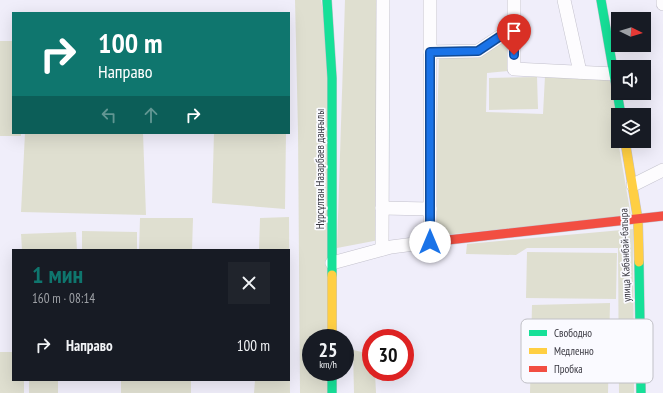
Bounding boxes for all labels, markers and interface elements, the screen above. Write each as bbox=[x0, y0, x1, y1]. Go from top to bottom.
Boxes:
north arrow bbox=[611, 12, 651, 52]
map controls bbox=[611, 12, 651, 148]
pin bbox=[497, 14, 531, 55]
icon: arrive bbox=[503, 20, 525, 42]
text: 100 m bbox=[98, 24, 162, 61]
icon: right bbox=[32, 28, 84, 80]
text: Направо bbox=[98, 60, 153, 83]
button: sound bbox=[611, 60, 651, 100]
icon: left bbox=[98, 104, 120, 126]
icon: ahead bbox=[140, 104, 162, 126]
icon: right bbox=[182, 104, 204, 126]
button: layers bbox=[611, 108, 651, 148]
street label: Нұрсұлтан Назарбаев даңғылы bbox=[313, 109, 327, 229]
street label: улица Кабанбай-батыра bbox=[616, 208, 634, 302]
position arrow bbox=[409, 221, 451, 263]
text: 1 мин bbox=[32, 259, 83, 290]
button: close bbox=[228, 262, 270, 304]
text: 160 m · 08:14 bbox=[32, 290, 95, 307]
legend bbox=[521, 319, 653, 383]
text: Свободно bbox=[554, 326, 592, 340]
speed limit sign: 30 bbox=[362, 329, 414, 381]
icon: right bbox=[32, 334, 54, 356]
text: Направо bbox=[66, 336, 113, 355]
text: 100 m bbox=[237, 336, 270, 355]
text: 25 bbox=[318, 337, 338, 363]
text: Медленно bbox=[554, 344, 594, 358]
text: km/h bbox=[319, 358, 337, 371]
text: Пробка bbox=[554, 362, 583, 376]

